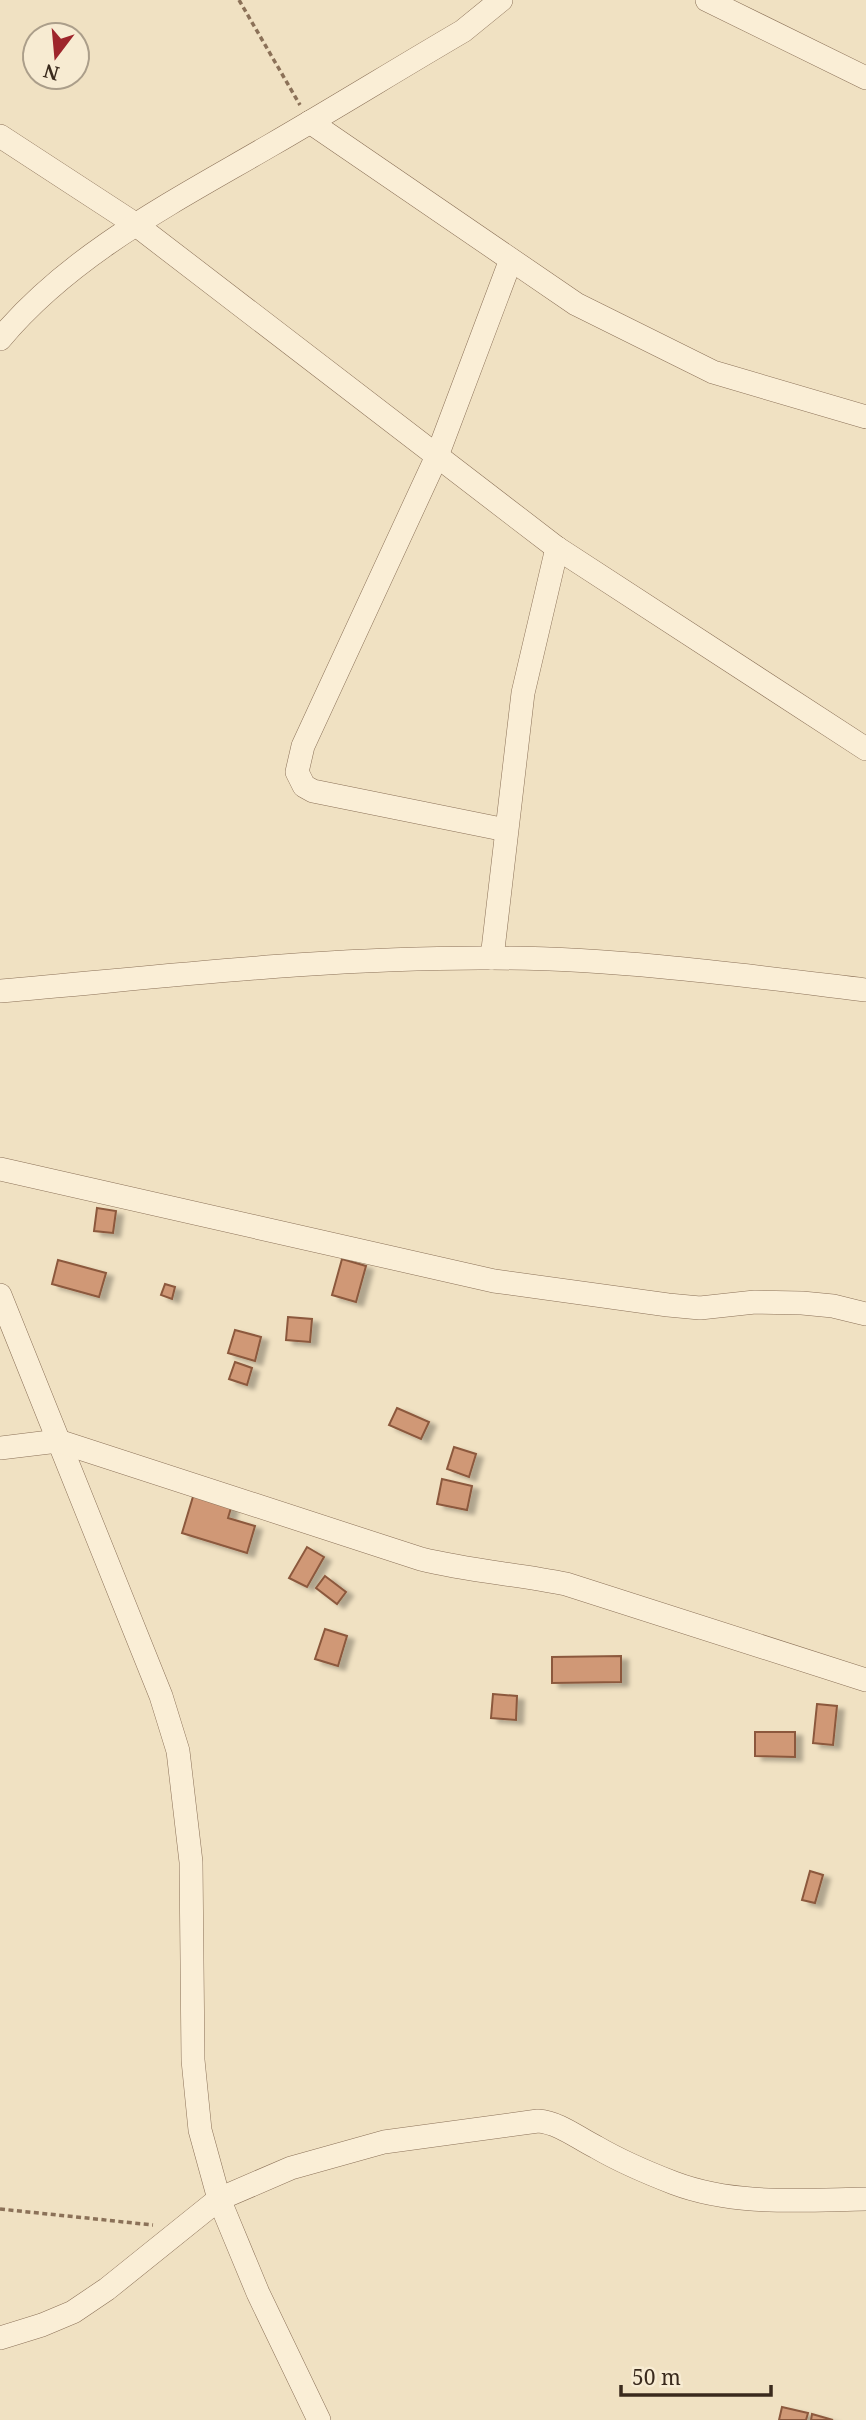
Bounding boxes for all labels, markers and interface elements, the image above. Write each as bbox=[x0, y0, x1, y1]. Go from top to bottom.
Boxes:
north arrow bbox=[21, 21, 91, 91]
text: N bbox=[41, 58, 62, 87]
scale bar bbox=[621, 2354, 772, 2398]
text: 50 m bbox=[632, 2363, 681, 2391]

